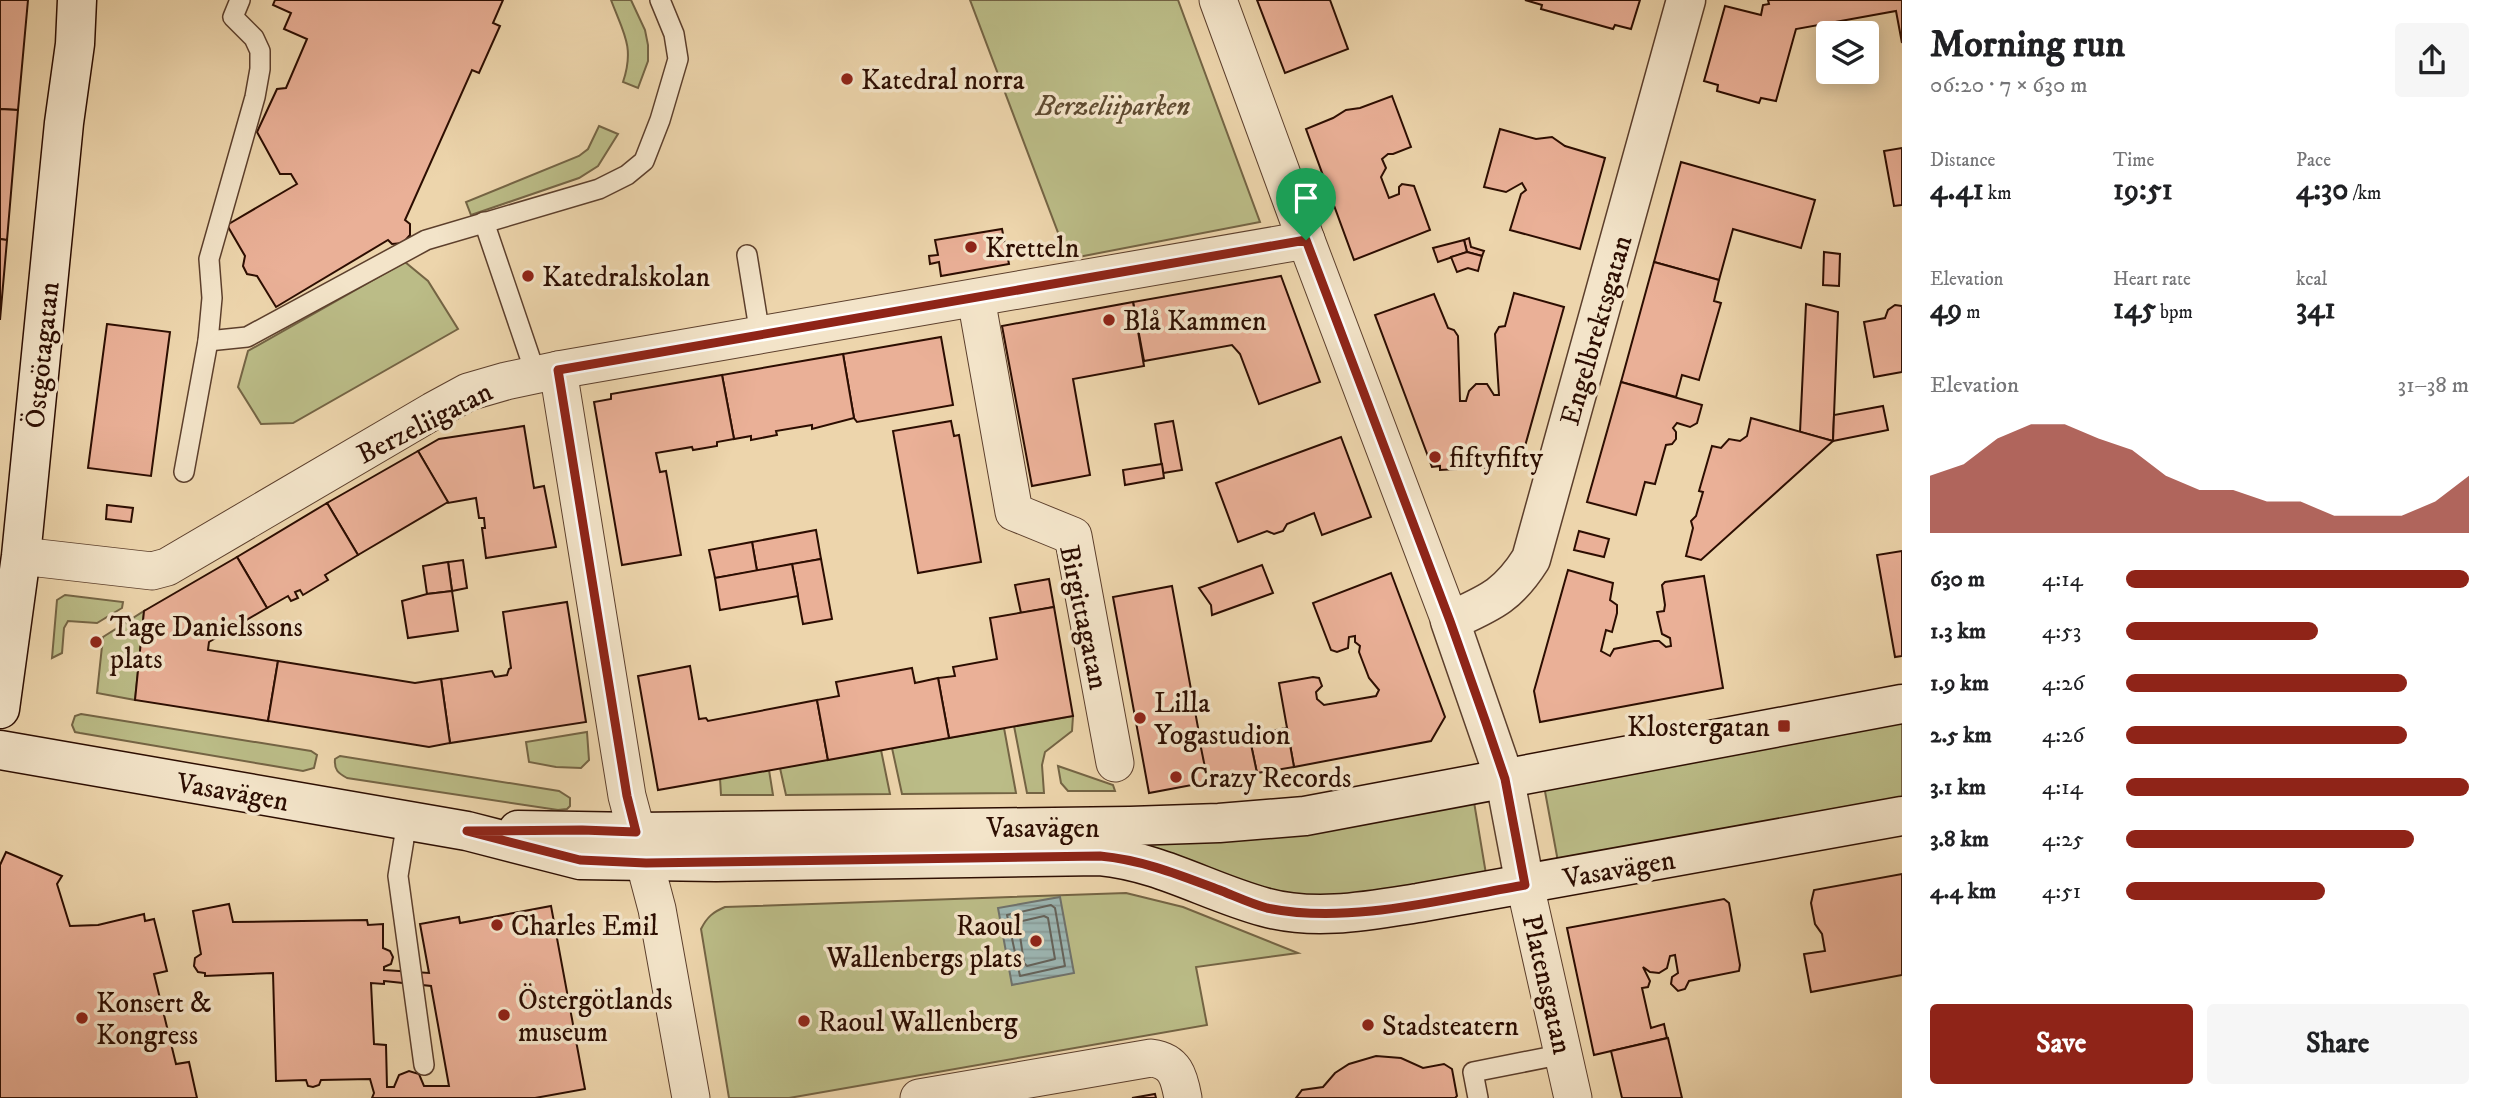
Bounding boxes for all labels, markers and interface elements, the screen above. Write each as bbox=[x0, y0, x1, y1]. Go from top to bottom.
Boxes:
map controls bbox=[1816, 21, 1879, 84]
button: layers bbox=[1816, 21, 1879, 84]
text: Morning run bbox=[1930, 21, 2125, 69]
button: share bbox=[2395, 23, 2469, 97]
place label: Katedral norra bbox=[861, 63, 1025, 98]
marker: Katedral norra bbox=[839, 71, 855, 87]
text: 06:20 · 7 × 630 m bbox=[1930, 71, 2088, 100]
park label: Berzeliiparken bbox=[1035, 89, 1190, 124]
text: Distance bbox=[1930, 149, 1995, 172]
text: Time bbox=[2113, 149, 2154, 172]
text: Pace bbox=[2296, 149, 2331, 172]
pin bbox=[1276, 168, 1336, 240]
text: 4.41 bbox=[1930, 172, 1984, 209]
text: 19:51 bbox=[2113, 172, 2173, 209]
text: 4:30 bbox=[2296, 172, 2348, 209]
icon: arrive bbox=[1287, 179, 1325, 217]
text: km bbox=[1984, 182, 2011, 205]
text: /km bbox=[2348, 182, 2381, 205]
place label: Kretteln bbox=[985, 231, 1080, 266]
street label: Engelbrektsgatan bbox=[1553, 231, 1640, 430]
marker: Kretteln bbox=[963, 239, 979, 255]
place label: Katedralskolan bbox=[542, 260, 711, 295]
marker: Katedralskolan bbox=[520, 268, 536, 284]
text: Elevation bbox=[1930, 268, 2004, 291]
text: Heart rate bbox=[2113, 268, 2191, 291]
text: kcal bbox=[2296, 268, 2327, 291]
street label: Östgötagatan bbox=[17, 280, 68, 430]
text: 49 bbox=[1930, 291, 1962, 328]
text: 145 bbox=[2113, 291, 2156, 328]
text: 341 bbox=[2296, 291, 2335, 328]
text: m bbox=[1962, 301, 1981, 324]
text: bpm bbox=[2156, 301, 2193, 324]
place label: Blå Kammen bbox=[1123, 304, 1267, 339]
marker: Blå Kammen bbox=[1101, 312, 1117, 328]
text: Elevation bbox=[1930, 371, 2019, 400]
text: 31–38 m bbox=[2398, 371, 2469, 400]
street label: Berzeliigatan bbox=[351, 374, 499, 472]
place label: fiftyfifty bbox=[1449, 441, 1544, 476]
marker: fiftyfifty bbox=[1427, 449, 1443, 465]
street label: Birgittagatan bbox=[1051, 542, 1116, 693]
text: 630 m bbox=[1930, 565, 1985, 594]
text: 4:14 bbox=[2042, 565, 2083, 594]
place label: Tage Danielssons plats bbox=[109, 610, 303, 677]
text: 1.3 km bbox=[1930, 617, 1986, 646]
text: 4:53 bbox=[2042, 617, 2081, 646]
marker: Tage Danielssons plats bbox=[88, 634, 104, 650]
text: 1.9 km bbox=[1930, 669, 1989, 698]
text: 4:26 bbox=[2042, 669, 2085, 698]
place label: Lilla Yogastudion bbox=[1154, 686, 1291, 753]
marker: Lilla Yogastudion bbox=[1132, 710, 1148, 726]
place label: Klostergatan bbox=[1627, 710, 1770, 745]
marker: Klostergatan bbox=[1776, 718, 1792, 734]
text: 2.5 km bbox=[1930, 721, 1992, 750]
text: 4:26 bbox=[2042, 721, 2085, 750]
place label: Crazy Records bbox=[1190, 761, 1351, 796]
street label: Vasavägen bbox=[173, 765, 292, 820]
marker: Crazy Records bbox=[1168, 769, 1184, 785]
text: 3.1 km bbox=[1930, 773, 1986, 802]
text: 4:14 bbox=[2042, 773, 2083, 802]
street label: Vasavägen bbox=[985, 811, 1100, 846]
text: 3.8 km bbox=[1930, 825, 1989, 854]
text: 4:25 bbox=[2042, 825, 2084, 854]
street label: Vasavägen bbox=[1560, 842, 1678, 897]
text: 4.4 km bbox=[1930, 877, 1996, 906]
text: 4:51 bbox=[2042, 877, 2081, 906]
place label: Charles Emil bbox=[511, 909, 659, 944]
place label: Raoul Wallenbergs plats bbox=[826, 909, 1023, 976]
street label: Platensgatan bbox=[1514, 911, 1580, 1058]
marker: Charles Emil bbox=[489, 917, 505, 933]
marker: Raoul Wallenbergs plats bbox=[1028, 933, 1044, 949]
place label: Östergötlands museum bbox=[518, 983, 673, 1050]
place label: Konsert & Kongress bbox=[96, 986, 212, 1053]
button: Save bbox=[1930, 1004, 2193, 1084]
button: Share bbox=[2207, 1004, 2469, 1084]
place label: Raoul Wallenberg bbox=[818, 1005, 1018, 1040]
marker: Östergötlands museum bbox=[496, 1007, 512, 1023]
place label: Stadsteatern bbox=[1382, 1009, 1519, 1044]
marker: Konsert & Kongress bbox=[74, 1010, 90, 1026]
marker: Raoul Wallenberg bbox=[796, 1013, 812, 1029]
marker: Stadsteatern bbox=[1360, 1017, 1376, 1033]

